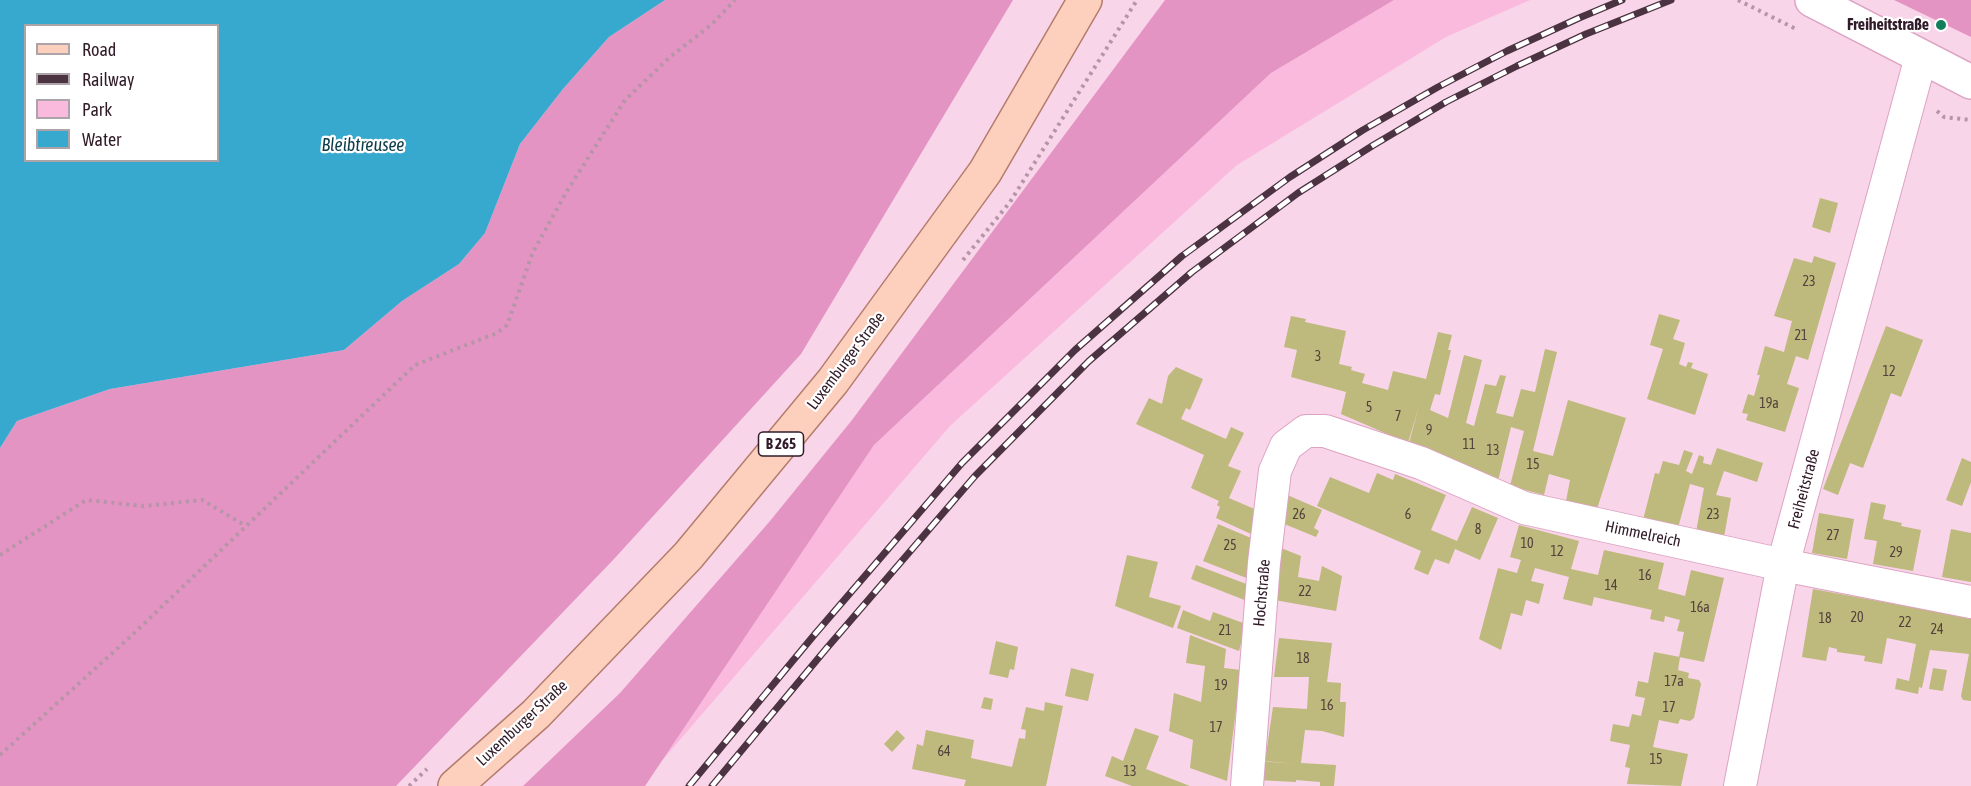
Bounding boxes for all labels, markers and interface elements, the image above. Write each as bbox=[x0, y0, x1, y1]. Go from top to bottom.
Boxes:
place label: Freiheitstraße bbox=[1847, 15, 1929, 35]
marker: Freiheitstraße bbox=[1934, 18, 1948, 32]
legend bbox=[24, 24, 219, 162]
text: Road bbox=[82, 39, 116, 60]
text: Railway bbox=[82, 69, 134, 90]
text: Park bbox=[82, 99, 112, 120]
text: Water bbox=[82, 129, 121, 150]
water label: Bleibtreusee bbox=[321, 134, 405, 156]
house number: 23 bbox=[1802, 274, 1816, 290]
street label: Luxemburger Straße bbox=[803, 308, 889, 414]
house number: 21 bbox=[1794, 328, 1808, 344]
house number: 3 bbox=[1315, 349, 1321, 365]
house number: 12 bbox=[1882, 364, 1896, 380]
house number: 19a bbox=[1759, 396, 1779, 412]
house number: 5 bbox=[1366, 400, 1372, 416]
house number: 7 bbox=[1395, 409, 1401, 425]
house number: 9 bbox=[1426, 423, 1432, 439]
road number: B 265 bbox=[758, 432, 804, 456]
house number: 11 bbox=[1462, 437, 1476, 453]
house number: 13 bbox=[1486, 443, 1500, 459]
street label: Freiheitstraße bbox=[1784, 447, 1824, 531]
house number: 15 bbox=[1526, 457, 1540, 473]
house number: 26 bbox=[1292, 507, 1306, 523]
house number: 6 bbox=[1405, 507, 1411, 523]
house number: 23 bbox=[1706, 507, 1720, 523]
street label: Himmelreich bbox=[1603, 517, 1683, 551]
house number: 8 bbox=[1475, 522, 1481, 538]
house number: 27 bbox=[1826, 528, 1840, 544]
house number: 10 bbox=[1520, 536, 1534, 552]
house number: 25 bbox=[1223, 538, 1237, 554]
house number: 12 bbox=[1550, 544, 1564, 560]
house number: 29 bbox=[1889, 545, 1903, 561]
street label: Hochstraße bbox=[1250, 559, 1274, 627]
house number: 16 bbox=[1638, 568, 1652, 584]
house number: 14 bbox=[1604, 578, 1618, 594]
house number: 22 bbox=[1298, 584, 1312, 600]
house number: 16a bbox=[1690, 600, 1710, 616]
house number: 20 bbox=[1850, 610, 1864, 626]
house number: 18 bbox=[1818, 611, 1832, 627]
house number: 22 bbox=[1898, 615, 1912, 631]
house number: 24 bbox=[1930, 622, 1944, 638]
house number: 21 bbox=[1218, 623, 1232, 639]
house number: 18 bbox=[1296, 651, 1310, 667]
house number: 17a bbox=[1664, 674, 1684, 690]
street label: Luxemburger Straße bbox=[473, 676, 571, 770]
house number: 19 bbox=[1214, 678, 1228, 694]
house number: 16 bbox=[1320, 698, 1334, 714]
house number: 17 bbox=[1662, 700, 1676, 716]
house number: 17 bbox=[1209, 720, 1223, 736]
house number: 64 bbox=[937, 744, 951, 760]
house number: 15 bbox=[1649, 752, 1663, 768]
house number: 13 bbox=[1123, 764, 1137, 780]

